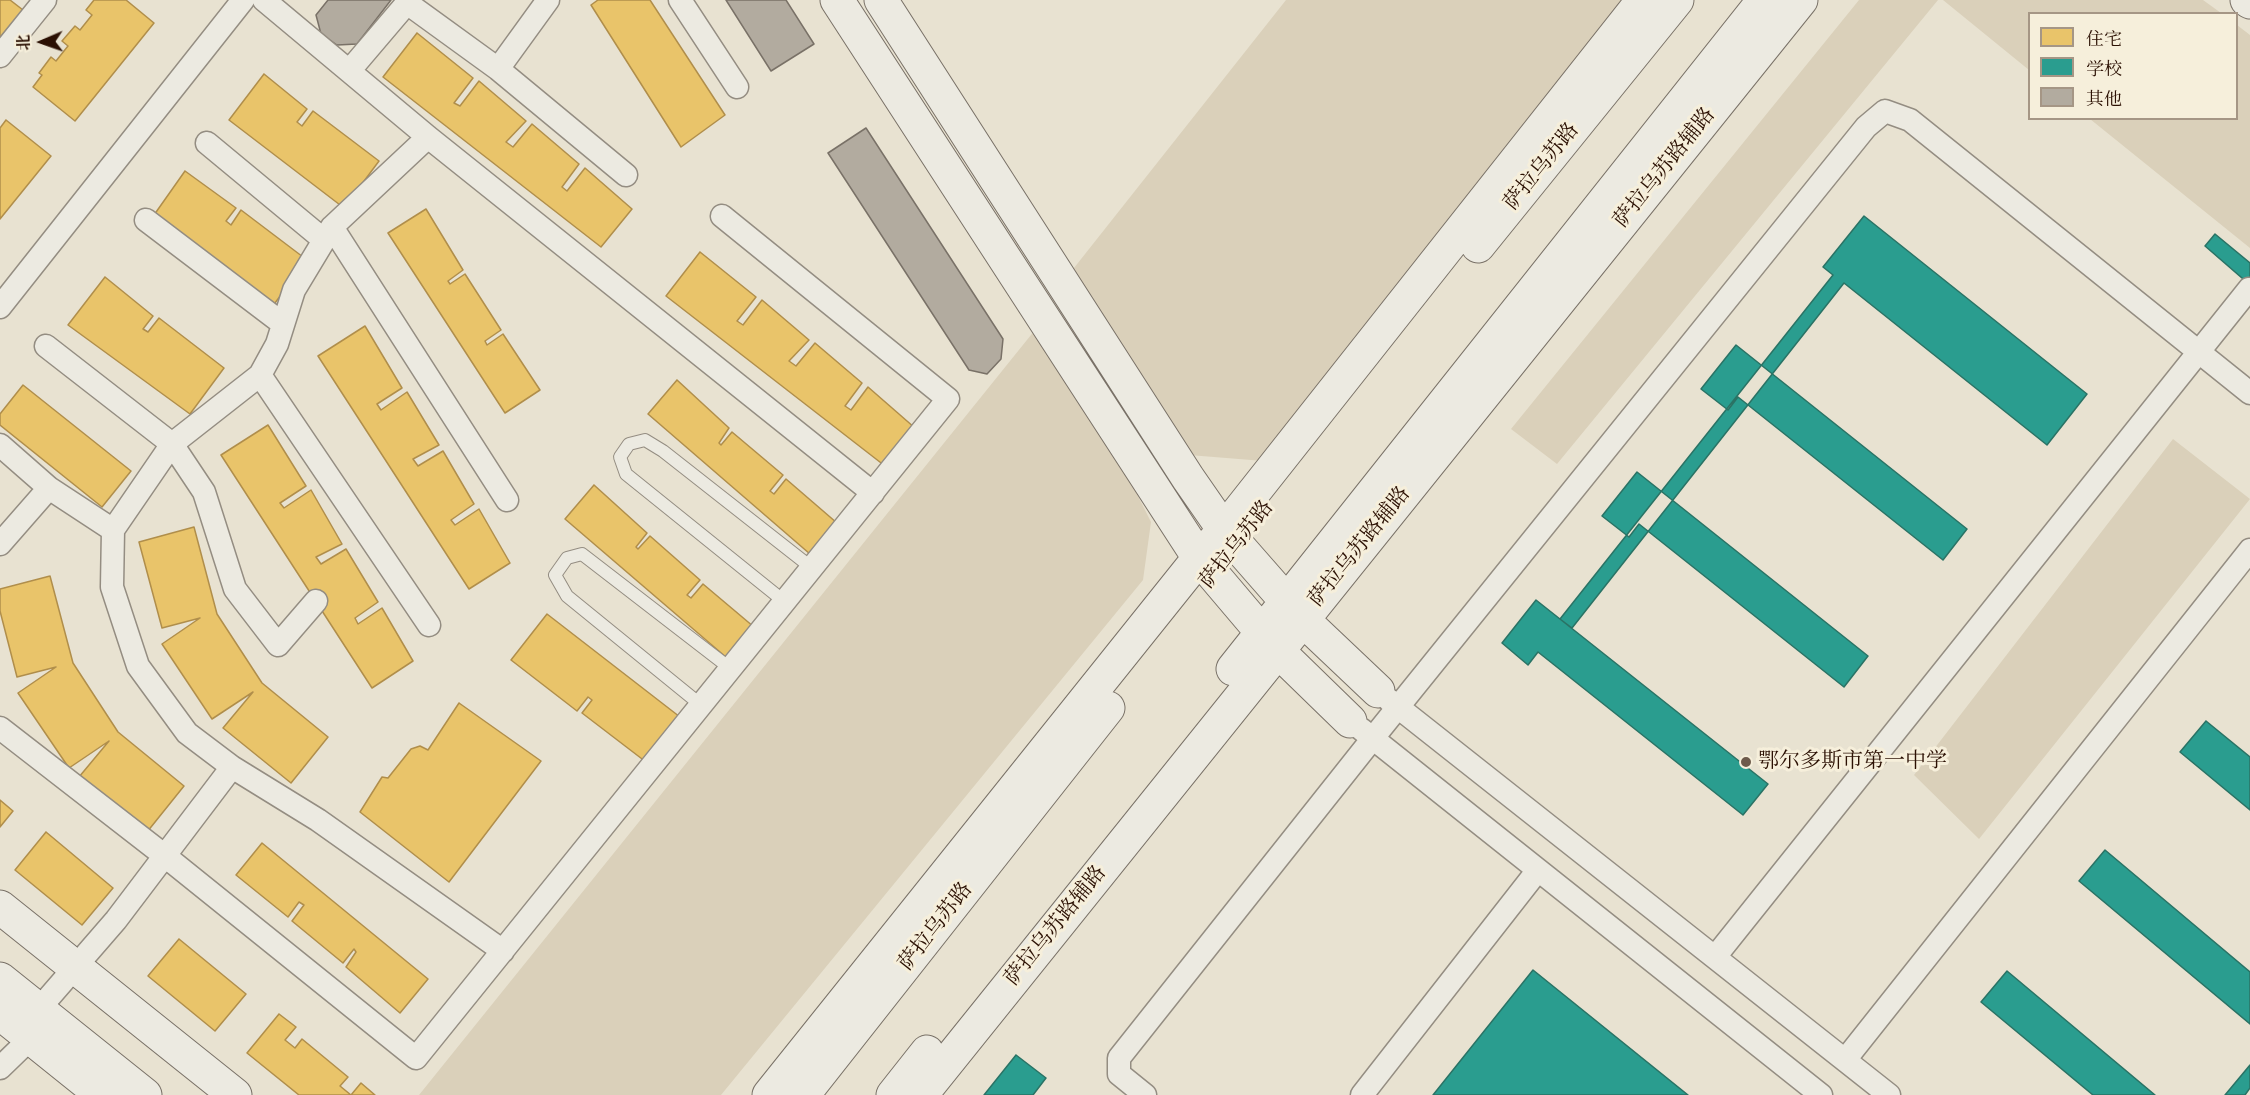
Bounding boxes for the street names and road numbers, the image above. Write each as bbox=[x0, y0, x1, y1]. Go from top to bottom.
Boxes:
street label: 萨拉乌苏路辅路 bbox=[1609, 103, 1721, 233]
street label: 萨拉乌苏路 bbox=[1499, 118, 1585, 216]
street label: 萨拉乌苏路辅路 bbox=[1304, 482, 1416, 612]
street label: 萨拉乌苏路 bbox=[1195, 496, 1279, 594]
street label: 萨拉乌苏路辅路 bbox=[1000, 861, 1112, 991]
street label: 萨拉乌苏路 bbox=[894, 878, 978, 976]

